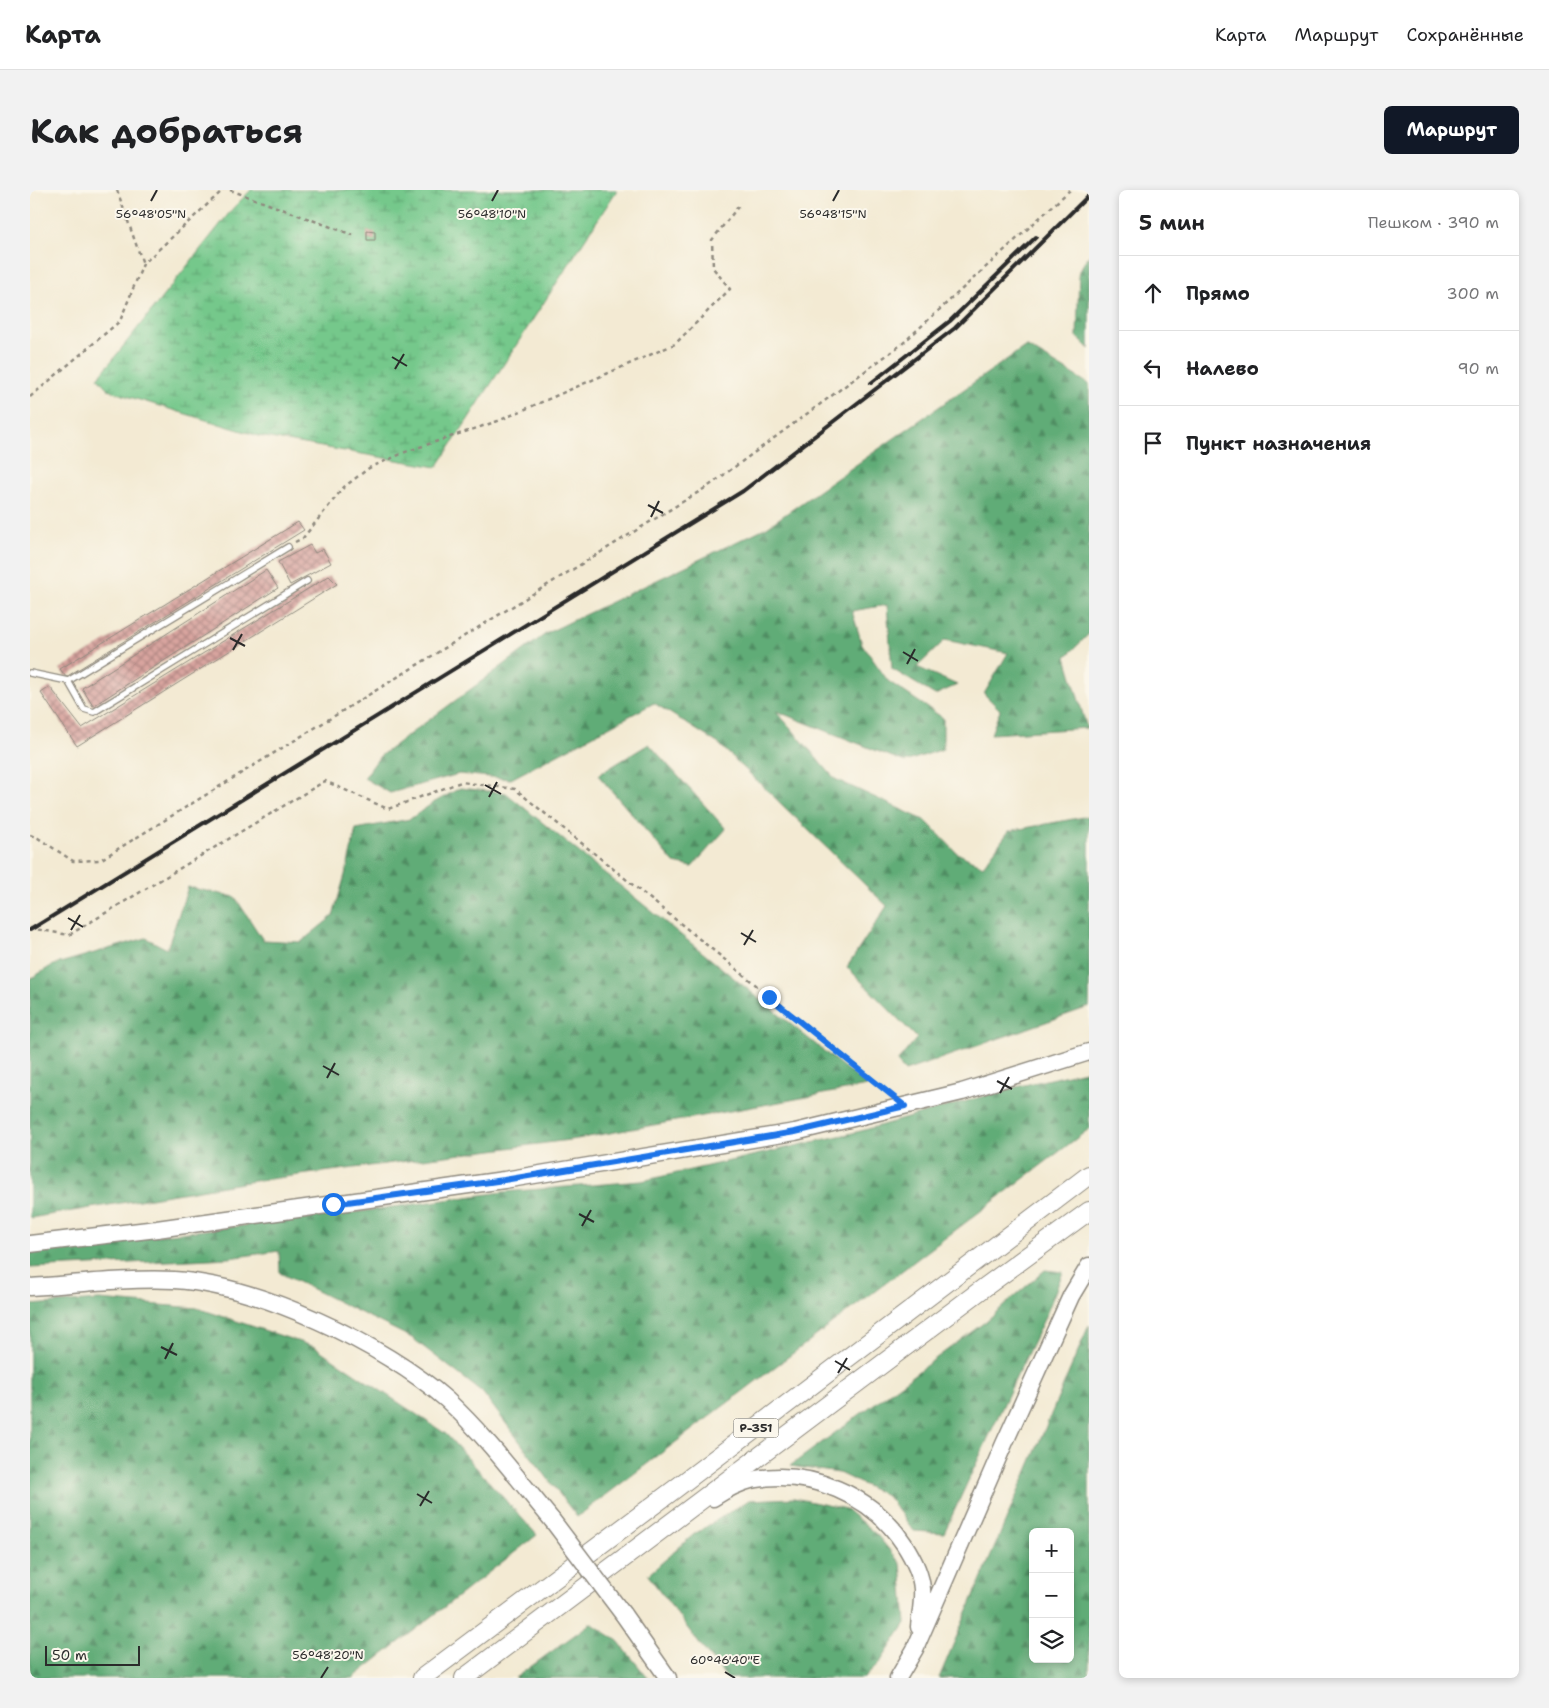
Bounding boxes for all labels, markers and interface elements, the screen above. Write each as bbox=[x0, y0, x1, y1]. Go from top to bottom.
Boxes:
text: Карта bbox=[25, 19, 101, 51]
text: Карта bbox=[1215, 23, 1266, 47]
text: Маршрут bbox=[1294, 23, 1378, 47]
text: Сохранённые bbox=[1406, 23, 1524, 47]
button: Маршрут bbox=[1384, 106, 1519, 154]
text: Как добраться bbox=[30, 107, 303, 154]
text: 56°48'05"N bbox=[116, 206, 186, 222]
text: 56°48'10"N bbox=[458, 206, 526, 222]
text: 56°48'15"N bbox=[799, 206, 867, 222]
text: 5 мин bbox=[1139, 209, 1205, 237]
text: Пешком · 390 m bbox=[1368, 212, 1499, 233]
icon: ahead bbox=[1139, 279, 1167, 307]
text: Прямо bbox=[1186, 281, 1250, 306]
text: 300 m bbox=[1447, 283, 1499, 304]
icon: left bbox=[1139, 354, 1167, 382]
text: Налево bbox=[1186, 356, 1259, 381]
text: 90 m bbox=[1458, 358, 1499, 379]
icon: arrive bbox=[1139, 429, 1167, 457]
text: Пункт назначения bbox=[1186, 431, 1371, 456]
route end bbox=[758, 986, 781, 1009]
route start bbox=[322, 1193, 345, 1216]
road number: Р-351 bbox=[734, 1418, 778, 1438]
map controls bbox=[1029, 1528, 1074, 1663]
button: + bbox=[1029, 1528, 1074, 1573]
button: − bbox=[1029, 1573, 1074, 1618]
button: layers bbox=[1029, 1618, 1074, 1663]
scale bar bbox=[45, 1643, 140, 1666]
text: 50 m bbox=[52, 1646, 87, 1664]
text: 56°48'20"N bbox=[292, 1647, 364, 1663]
text: 60°46'40"E bbox=[690, 1652, 760, 1668]

